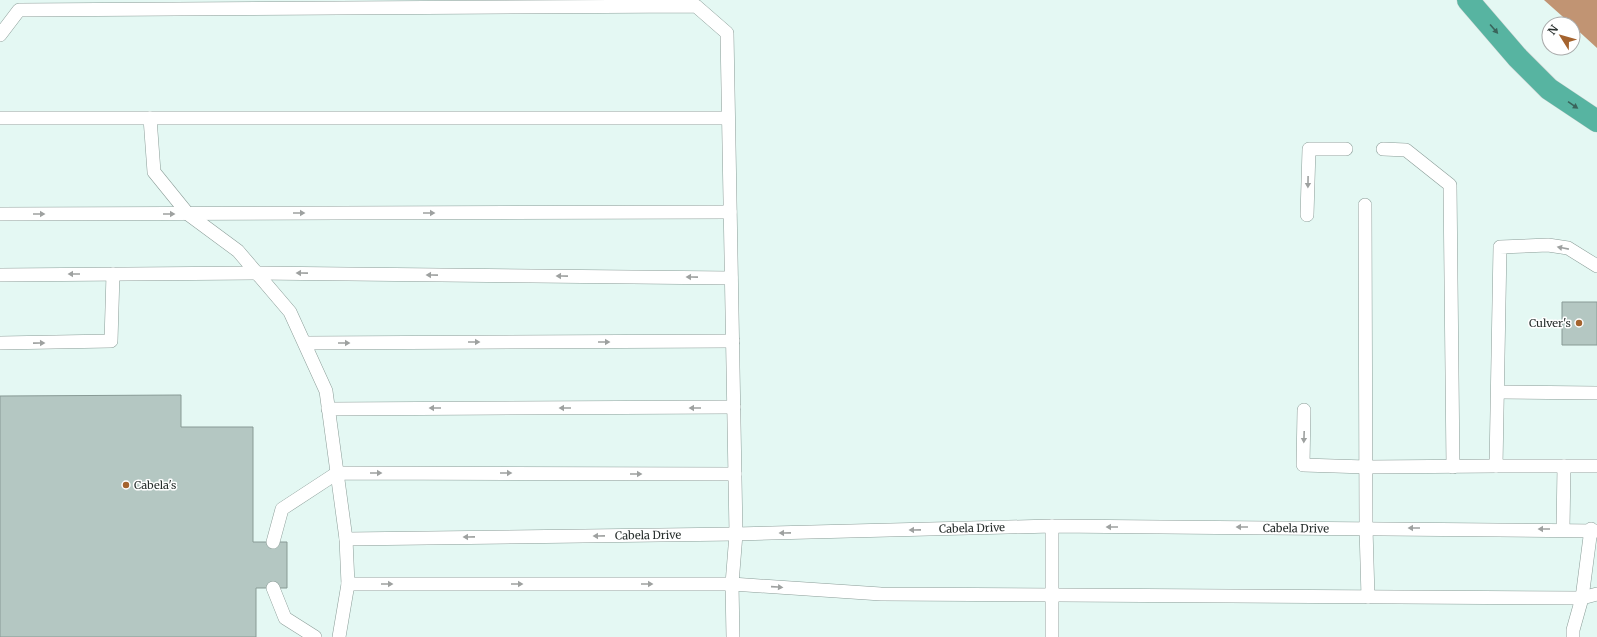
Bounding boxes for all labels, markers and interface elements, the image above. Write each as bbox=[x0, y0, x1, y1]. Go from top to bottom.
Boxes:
north arrow bbox=[1541, 16, 1581, 56]
text: N bbox=[1545, 22, 1561, 38]
one-way arrow bbox=[1489, 24, 1498, 35]
one-way arrow bbox=[1568, 101, 1578, 109]
one-way arrow bbox=[1305, 176, 1311, 189]
one-way arrow bbox=[293, 210, 306, 216]
one-way arrow bbox=[423, 210, 436, 216]
one-way arrow bbox=[33, 211, 46, 217]
one-way arrow bbox=[163, 211, 176, 217]
one-way arrow bbox=[1557, 244, 1570, 250]
one-way arrow bbox=[295, 270, 308, 276]
one-way arrow bbox=[67, 271, 80, 277]
one-way arrow bbox=[425, 272, 438, 278]
one-way arrow bbox=[555, 273, 568, 279]
one-way arrow bbox=[685, 274, 698, 280]
place label: Culver's bbox=[1529, 316, 1571, 330]
marker: Culver's bbox=[1574, 318, 1584, 328]
one-way arrow bbox=[33, 339, 45, 346]
one-way arrow bbox=[468, 339, 481, 345]
one-way arrow bbox=[598, 339, 611, 345]
one-way arrow bbox=[338, 340, 351, 346]
one-way arrow bbox=[428, 405, 441, 411]
one-way arrow bbox=[558, 405, 571, 411]
one-way arrow bbox=[688, 405, 701, 411]
one-way arrow bbox=[1300, 431, 1307, 443]
one-way arrow bbox=[370, 470, 383, 476]
one-way arrow bbox=[500, 470, 513, 476]
one-way arrow bbox=[630, 471, 643, 477]
place label: Cabela's bbox=[134, 478, 177, 492]
marker: Cabela's bbox=[121, 480, 131, 490]
street label: Cabela Drive bbox=[939, 520, 1005, 536]
street label: Cabela Drive bbox=[1263, 521, 1329, 536]
one-way arrow bbox=[1105, 524, 1118, 530]
one-way arrow bbox=[1235, 524, 1248, 530]
one-way arrow bbox=[1407, 525, 1420, 531]
one-way arrow bbox=[1537, 526, 1550, 532]
one-way arrow bbox=[908, 527, 921, 533]
street label: Cabela Drive bbox=[615, 528, 681, 543]
one-way arrow bbox=[778, 530, 791, 536]
one-way arrow bbox=[592, 533, 605, 539]
one-way arrow bbox=[463, 534, 475, 541]
one-way arrow bbox=[381, 581, 394, 587]
one-way arrow bbox=[511, 581, 524, 587]
one-way arrow bbox=[641, 581, 654, 587]
one-way arrow bbox=[771, 584, 783, 591]

